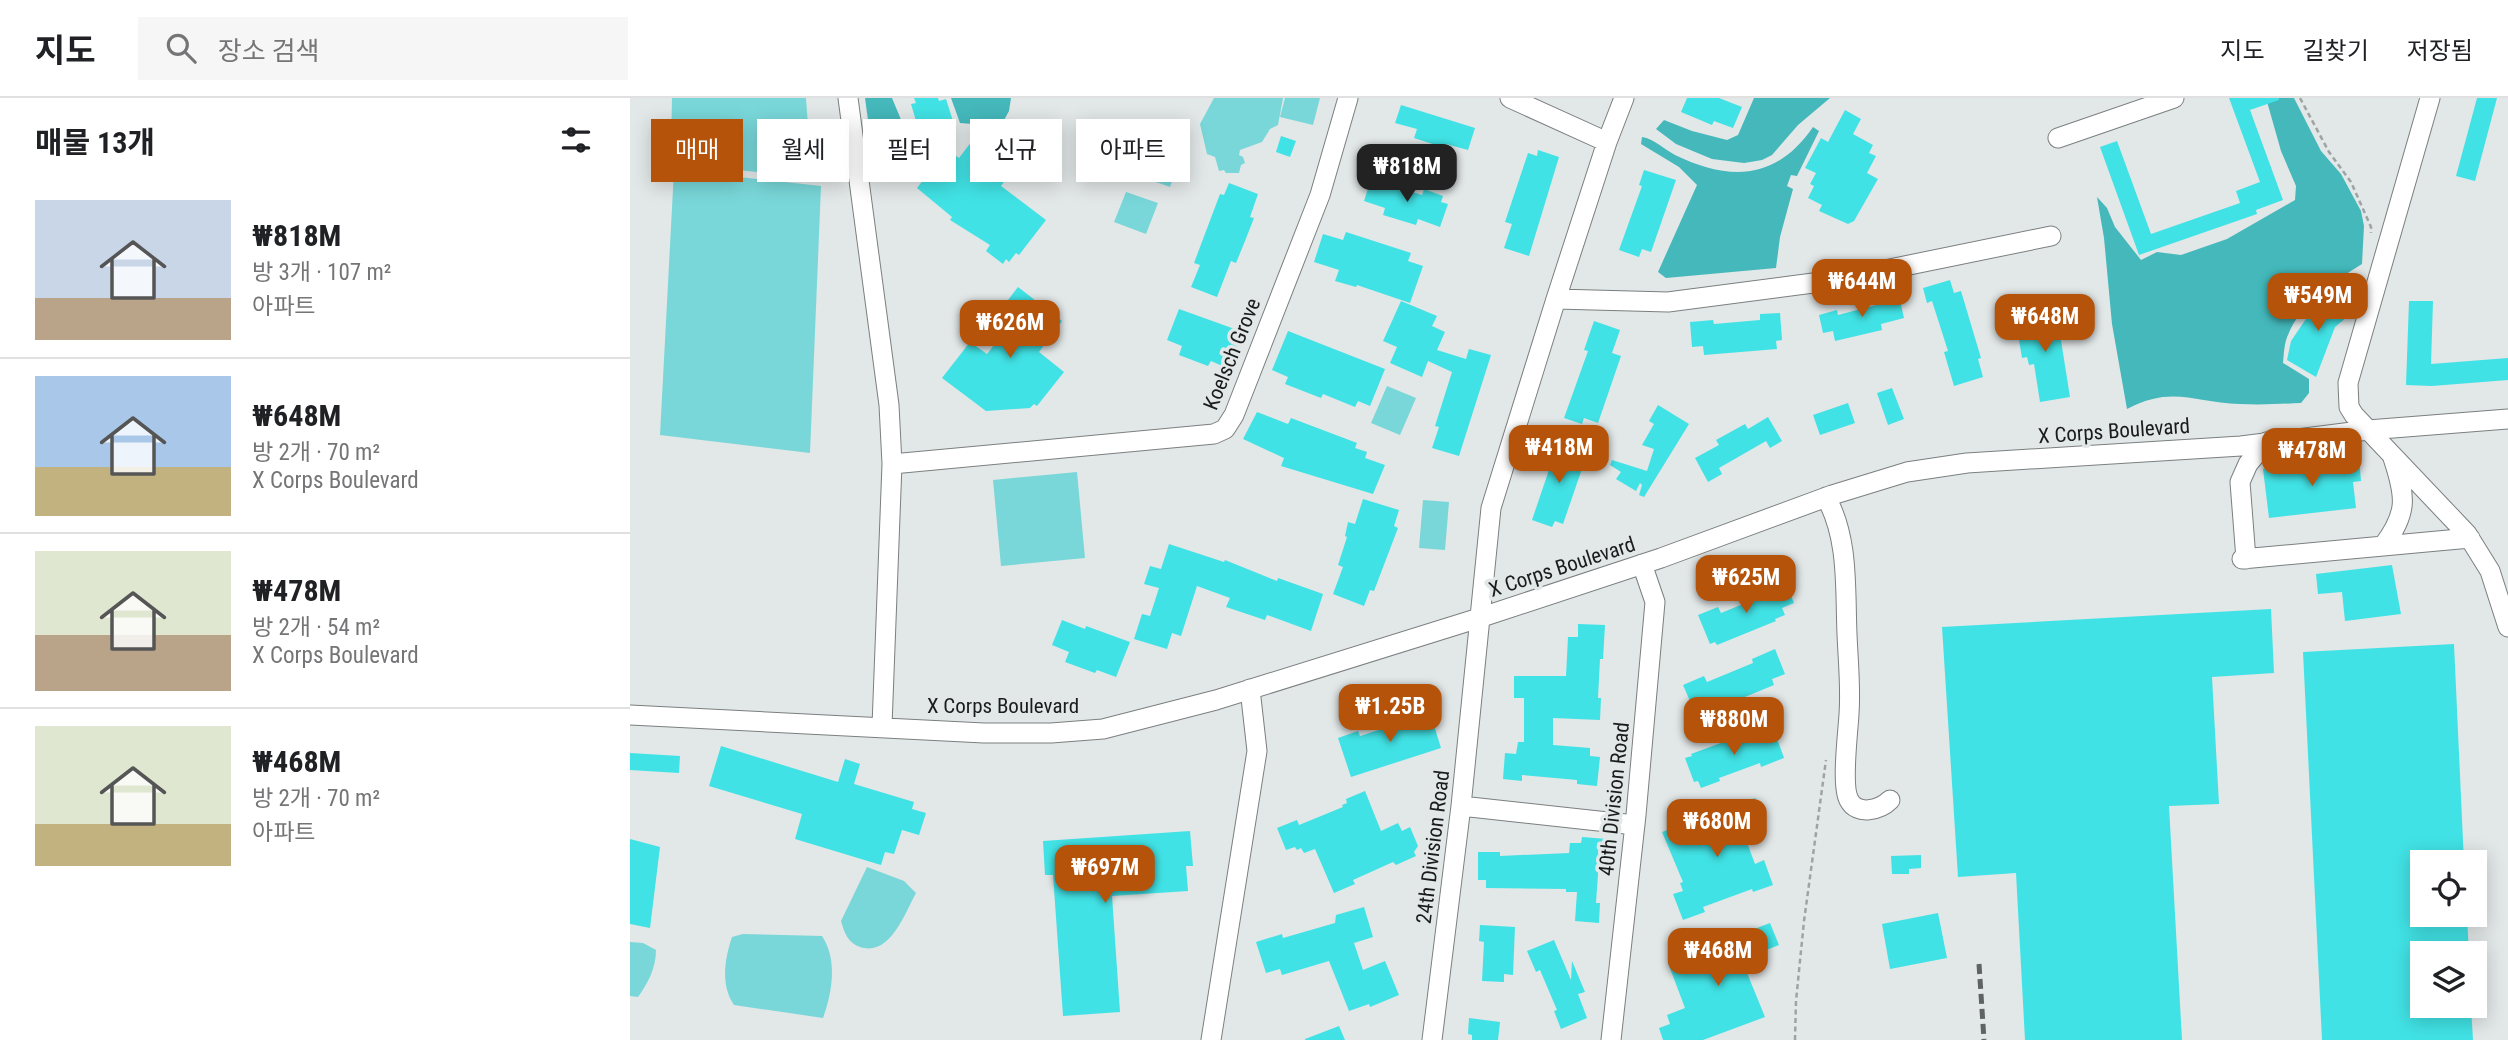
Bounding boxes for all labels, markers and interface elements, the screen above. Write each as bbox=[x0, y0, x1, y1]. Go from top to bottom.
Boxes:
search box bbox=[138, 17, 628, 80]
icon: search bbox=[162, 29, 200, 67]
text: 지도 bbox=[35, 31, 96, 70]
text: 장소 검색 bbox=[218, 36, 319, 66]
text: 지도 bbox=[2220, 37, 2265, 65]
text: 길찾기 bbox=[2303, 37, 2369, 65]
text: 저장됨 bbox=[2407, 37, 2473, 65]
chip: 매매 bbox=[651, 119, 743, 182]
chip: 월세 bbox=[757, 119, 849, 182]
chip: 필터 bbox=[863, 119, 956, 182]
chip: 신규 bbox=[970, 119, 1062, 182]
chip: 아파트 bbox=[1076, 119, 1190, 182]
icon: filters bbox=[557, 121, 595, 159]
text: 매물 13개 bbox=[35, 125, 155, 160]
pin: ₩818M bbox=[1358, 144, 1456, 204]
text: ₩818M bbox=[1373, 153, 1441, 180]
text: ₩818M bbox=[252, 218, 341, 253]
icon: home bbox=[91, 228, 175, 312]
text: 방 3개 · 107 m² bbox=[252, 259, 391, 286]
pin: ₩644M bbox=[1813, 260, 1911, 319]
text: ₩644M bbox=[1828, 268, 1896, 295]
pin: ₩549M bbox=[2269, 274, 2367, 333]
text: ₩549M bbox=[2284, 282, 2352, 309]
text: 아파트 bbox=[252, 293, 315, 320]
pin: ₩648M bbox=[1996, 294, 2094, 354]
street label: Koelsch Grove bbox=[1199, 295, 1265, 413]
pin: ₩626M bbox=[961, 300, 1059, 360]
text: ₩648M bbox=[2011, 303, 2079, 330]
text: ₩626M bbox=[976, 309, 1044, 336]
text: ₩648M bbox=[252, 398, 341, 433]
icon: home bbox=[91, 404, 175, 488]
street label: X Corps Boulevard bbox=[2037, 414, 2191, 448]
pin: ₩418M bbox=[1510, 426, 1608, 485]
pin: ₩478M bbox=[2263, 428, 2361, 488]
text: ₩418M bbox=[1525, 434, 1593, 461]
text: ₩478M bbox=[2278, 437, 2346, 464]
text: 방 2개 · 70 m² bbox=[252, 439, 380, 466]
text: X Corps Boulevard bbox=[252, 467, 419, 494]
street label: X Corps Boulevard bbox=[1486, 532, 1638, 602]
pin: ₩625M bbox=[1697, 556, 1795, 615]
text: ₩625M bbox=[1712, 564, 1780, 591]
text: ₩478M bbox=[252, 573, 341, 608]
icon: home bbox=[91, 579, 175, 663]
text: 방 2개 · 54 m² bbox=[252, 614, 380, 641]
text: X Corps Boulevard bbox=[252, 642, 419, 669]
pin: ₩1.25B bbox=[1333, 684, 1447, 744]
text: ₩1.25B bbox=[1355, 693, 1425, 720]
street label: X Corps Boulevard bbox=[927, 694, 1079, 718]
pin: ₩880M bbox=[1685, 698, 1783, 757]
text: ₩880M bbox=[1700, 706, 1768, 733]
street label: 40th Division Road bbox=[1594, 721, 1634, 877]
text: ₩468M bbox=[252, 744, 341, 779]
icon: home bbox=[91, 754, 175, 838]
street label: 24th Division Road bbox=[1412, 769, 1454, 925]
text: 방 2개 · 70 m² bbox=[252, 785, 380, 812]
pin: ₩680M bbox=[1668, 800, 1766, 859]
text: ₩680M bbox=[1683, 808, 1751, 835]
text: 아파트 bbox=[252, 819, 315, 846]
pin: ₩697M bbox=[1056, 846, 1154, 905]
map controls bbox=[2410, 850, 2487, 1018]
button: locate bbox=[2410, 850, 2487, 927]
text: ₩697M bbox=[1071, 854, 1139, 881]
pin: ₩468M bbox=[1669, 928, 1767, 988]
text: ₩468M bbox=[1684, 937, 1752, 964]
button: layers bbox=[2410, 941, 2487, 1018]

